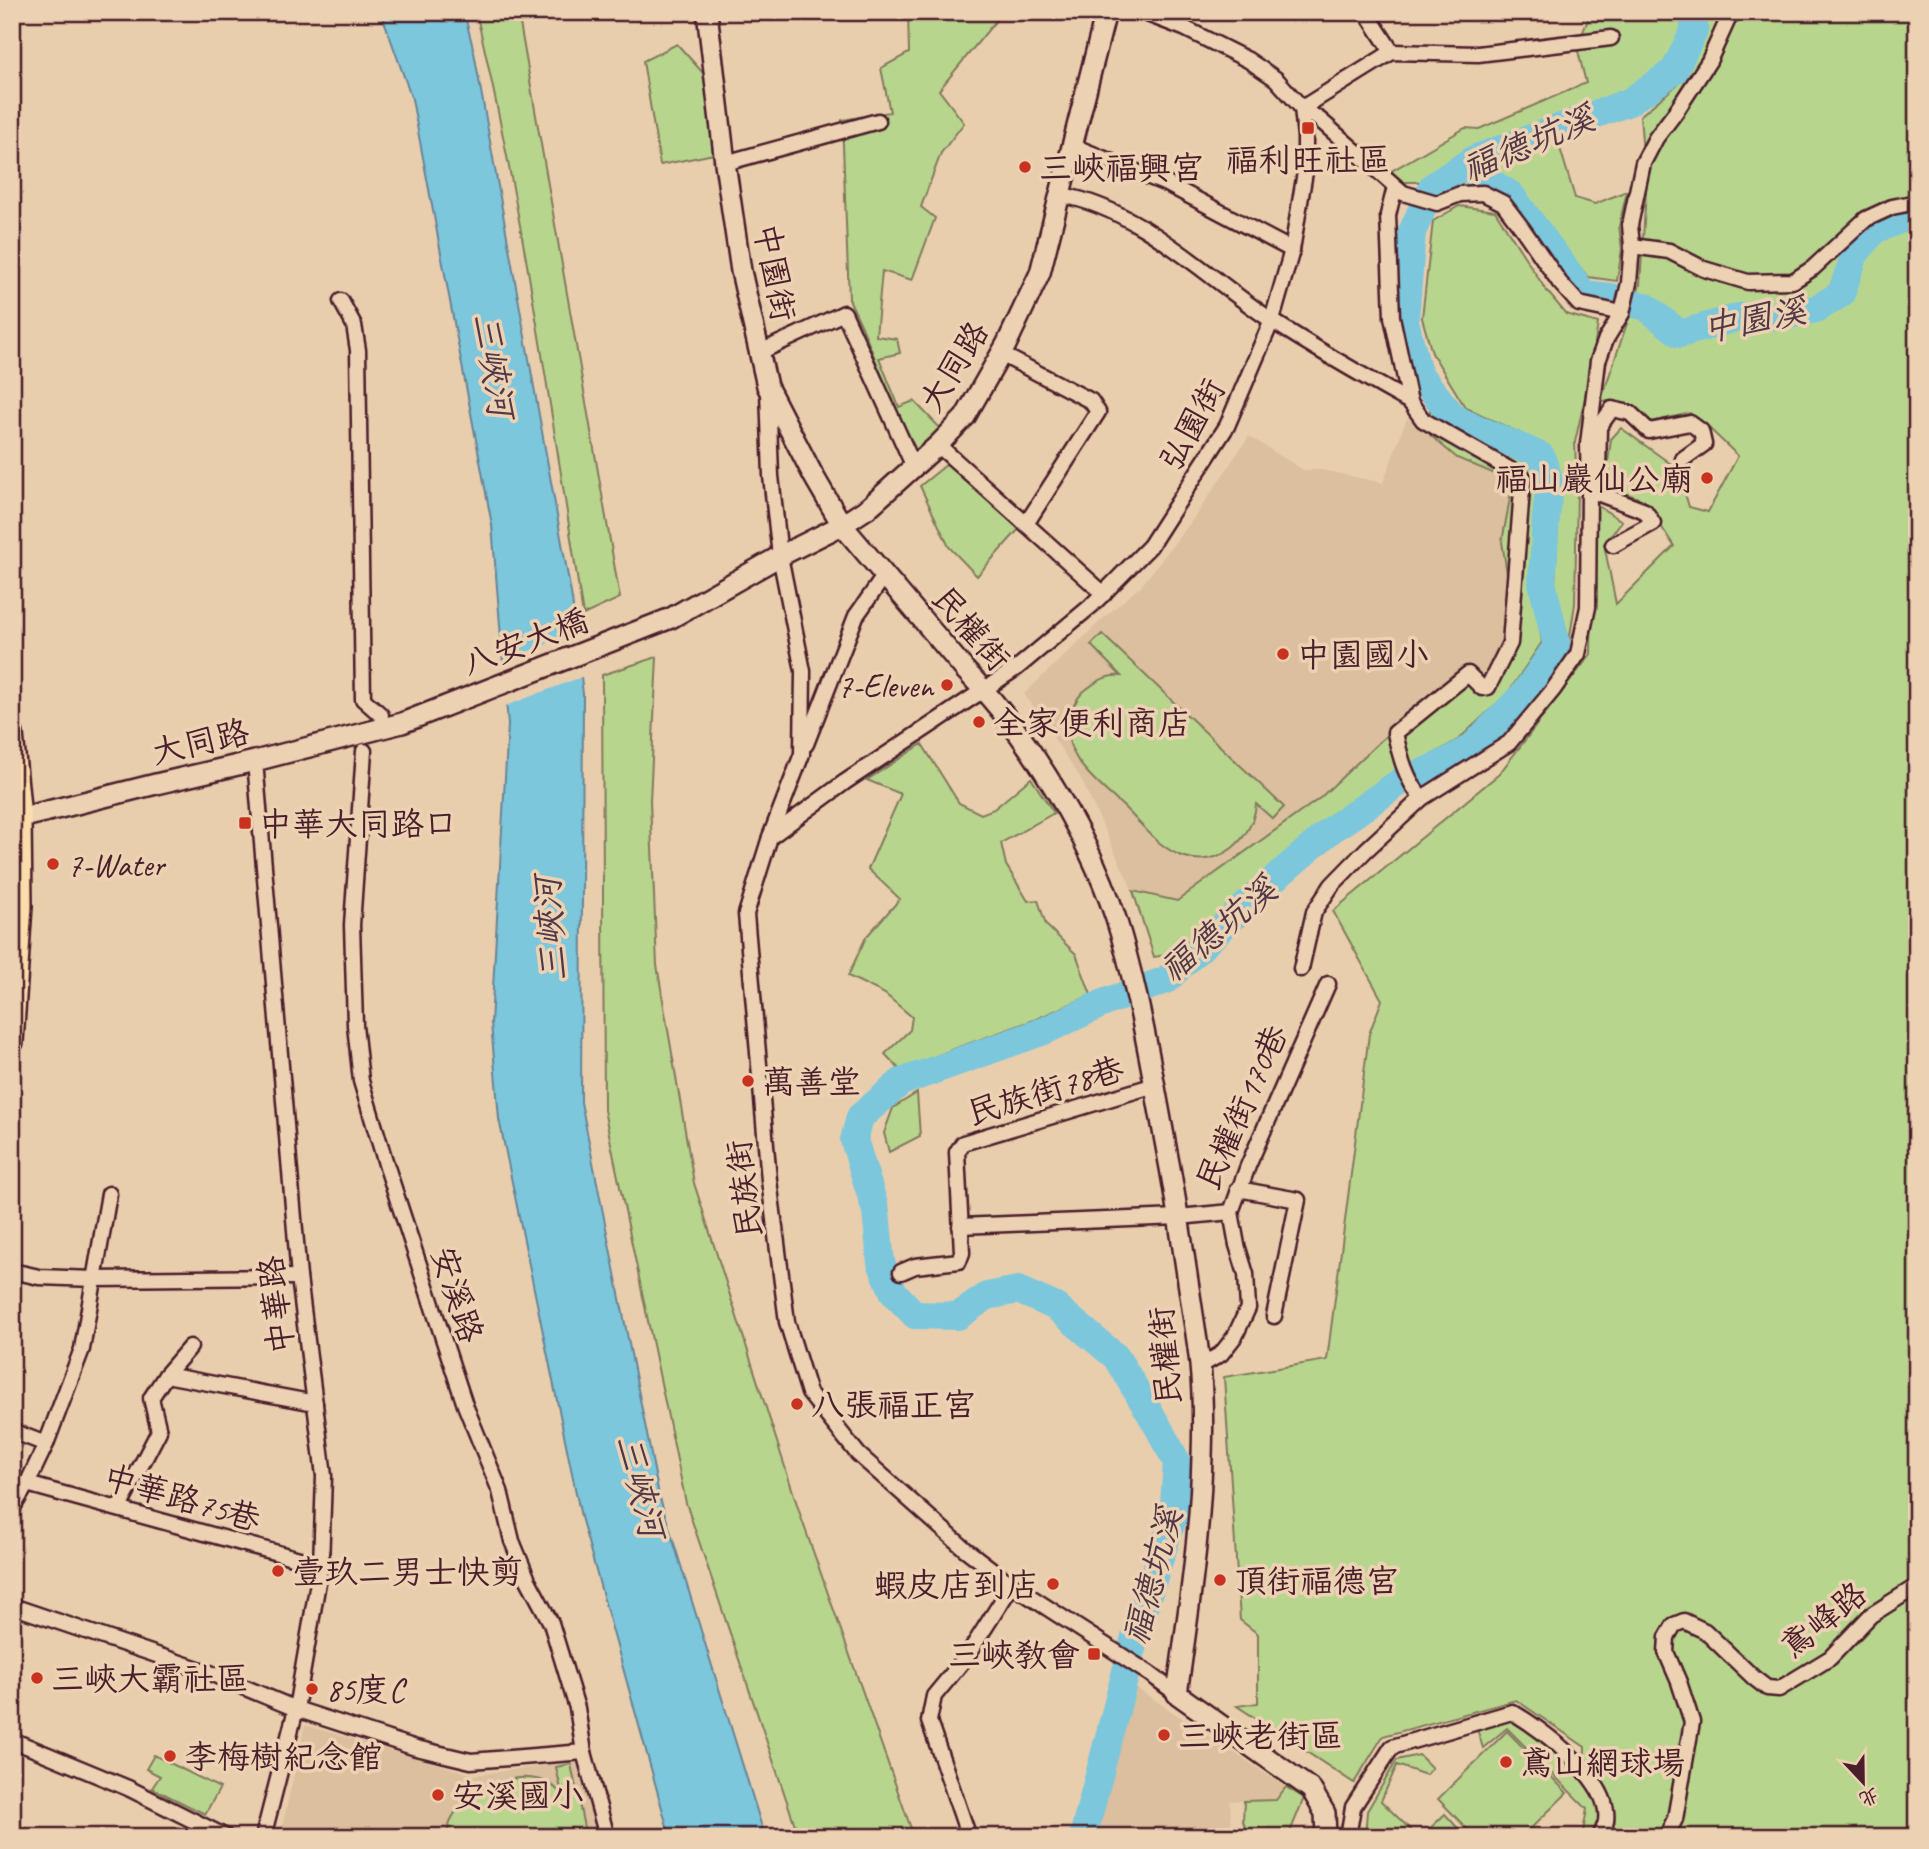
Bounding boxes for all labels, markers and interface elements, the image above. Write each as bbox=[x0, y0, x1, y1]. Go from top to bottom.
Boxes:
water label: 福德坑溪 bbox=[1455, 95, 1603, 192]
marker: 福利旺社區 bbox=[1300, 120, 1316, 136]
place label: 福利旺社區 bbox=[1226, 139, 1391, 181]
place label: 三峽福興宮 bbox=[1039, 147, 1204, 189]
marker: 三峽福興宮 bbox=[1017, 159, 1033, 175]
street label: 中園街 bbox=[745, 220, 805, 325]
water label: 中園溪 bbox=[1698, 287, 1812, 352]
water label: 三峽河 bbox=[463, 310, 525, 425]
street label: 大同路 bbox=[910, 313, 998, 420]
street label: 弘園街 bbox=[1150, 371, 1234, 478]
place label: 福山巖仙公廟 bbox=[1495, 458, 1693, 500]
marker: 福山巖仙公廟 bbox=[1699, 470, 1715, 486]
street label: 民權街 bbox=[923, 578, 1020, 680]
street label: 八安大橋 bbox=[456, 599, 595, 685]
place label: 中園國小 bbox=[1297, 634, 1429, 676]
marker: 中園國小 bbox=[1275, 646, 1291, 662]
place label: 7-Eleven bbox=[837, 665, 935, 707]
marker: 7-Eleven bbox=[939, 677, 955, 693]
place label: 全家便利商店 bbox=[993, 702, 1191, 744]
street label: 大同路 bbox=[147, 710, 253, 774]
marker: 全家便利商店 bbox=[971, 714, 987, 730]
place label: 中華大同路口 bbox=[259, 803, 457, 845]
marker: 中華大同路口 bbox=[237, 815, 253, 831]
place label: 7-Water bbox=[67, 844, 166, 886]
marker: 7-Water bbox=[45, 856, 61, 872]
water label: 福德坑溪 bbox=[1150, 866, 1288, 992]
water label: 三峽河 bbox=[524, 870, 577, 983]
street label: 民權街170巷 bbox=[1187, 1018, 1297, 1197]
street label: 民族街78巷 bbox=[962, 1047, 1129, 1135]
place label: 萬善堂 bbox=[762, 1061, 861, 1103]
marker: 萬善堂 bbox=[740, 1073, 756, 1089]
street label: 民族街 bbox=[717, 1137, 771, 1241]
street label: 安溪路 bbox=[422, 1241, 492, 1348]
street label: 中華路 bbox=[249, 1253, 303, 1357]
street label: 民權街 bbox=[1140, 1305, 1190, 1407]
place label: 八張福正宮 bbox=[811, 1384, 976, 1426]
marker: 八張福正宮 bbox=[789, 1396, 805, 1412]
water label: 三峽河 bbox=[606, 1430, 676, 1547]
street label: 中華路75巷 bbox=[98, 1455, 265, 1540]
water label: 福德坑溪 bbox=[1113, 1501, 1193, 1650]
place label: 壹玖二男士快剪 bbox=[292, 1551, 523, 1593]
place label: 頂街福德宮 bbox=[1234, 1560, 1399, 1602]
marker: 壹玖二男士快剪 bbox=[270, 1563, 286, 1579]
place label: 蝦皮店到店 bbox=[874, 1564, 1039, 1606]
marker: 頂街福德宮 bbox=[1212, 1572, 1228, 1588]
street label: 鳶峰路 bbox=[1772, 1572, 1875, 1667]
marker: 蝦皮店到店 bbox=[1045, 1576, 1061, 1592]
place label: 三峽教會 bbox=[948, 1634, 1080, 1676]
marker: 三峽教會 bbox=[1086, 1646, 1102, 1662]
place label: 三峽大霸社區 bbox=[51, 1658, 249, 1700]
place label: 85度C bbox=[326, 1669, 408, 1711]
marker: 三峽大霸社區 bbox=[29, 1670, 45, 1686]
marker: 85度C bbox=[304, 1681, 320, 1697]
place label: 三峽老街區 bbox=[1178, 1715, 1343, 1757]
marker: 三峽老街區 bbox=[1156, 1727, 1172, 1743]
place label: 李梅樹紀念館 bbox=[184, 1736, 382, 1778]
place label: 鳶山網球場 bbox=[1520, 1742, 1685, 1784]
marker: 李梅樹紀念館 bbox=[162, 1748, 178, 1764]
north arrow bbox=[1828, 1748, 1898, 1818]
marker: 鳶山網球場 bbox=[1498, 1754, 1514, 1770]
place label: 安溪國小 bbox=[452, 1775, 584, 1817]
text: 北 bbox=[1856, 1782, 1882, 1812]
marker: 安溪國小 bbox=[430, 1787, 446, 1803]

